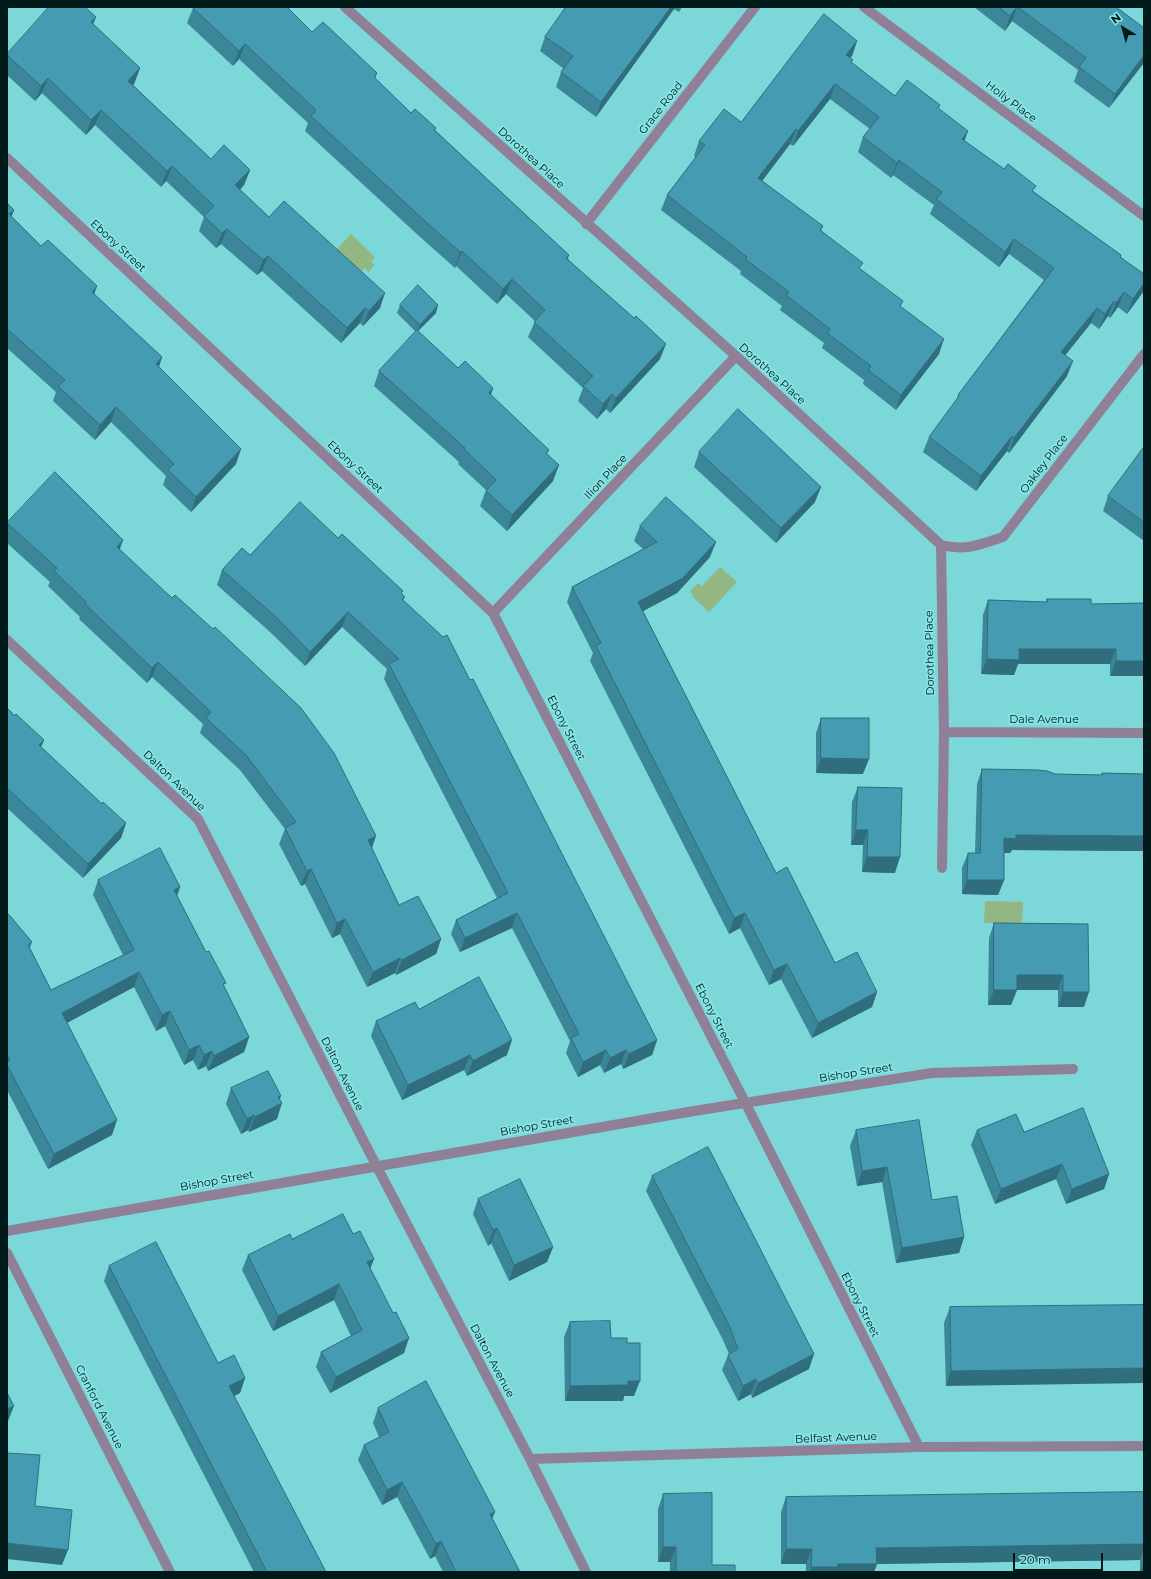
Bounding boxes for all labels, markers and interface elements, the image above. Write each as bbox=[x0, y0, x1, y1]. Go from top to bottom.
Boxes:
north arrow bbox=[1103, 8, 1143, 48]
text: N bbox=[1108, 10, 1124, 27]
street label: Holly Place bbox=[983, 78, 1039, 126]
street label: Grace Road bbox=[636, 79, 686, 137]
street label: Dorothea Place bbox=[495, 125, 567, 191]
street label: Ebony Street bbox=[88, 217, 148, 275]
street label: Dorothea Place bbox=[736, 341, 808, 407]
street label: Oakley Place bbox=[1017, 432, 1071, 496]
street label: Ebony Street bbox=[325, 438, 385, 496]
street label: Ilion Place bbox=[582, 452, 630, 502]
street label: Dorothea Place bbox=[923, 610, 937, 696]
street label: Ebony Street bbox=[544, 693, 588, 763]
street label: Dale Avenue bbox=[1009, 713, 1079, 727]
street label: Dalton Avenue bbox=[140, 748, 208, 814]
street label: Ebony Street bbox=[692, 981, 736, 1051]
street label: Dalton Avenue bbox=[318, 1035, 366, 1113]
street label: Bishop Street bbox=[818, 1061, 894, 1085]
street label: Bishop Street bbox=[499, 1113, 575, 1139]
street label: Bishop Street bbox=[179, 1168, 255, 1194]
street label: Ebony Street bbox=[838, 1270, 882, 1340]
street label: Dalton Avenue bbox=[467, 1322, 517, 1400]
street label: Cranford Avenue bbox=[72, 1363, 126, 1451]
street label: Belfast Avenue bbox=[795, 1430, 877, 1446]
scale bar bbox=[1015, 1545, 1105, 1571]
text: 20 m bbox=[1020, 1552, 1051, 1567]

